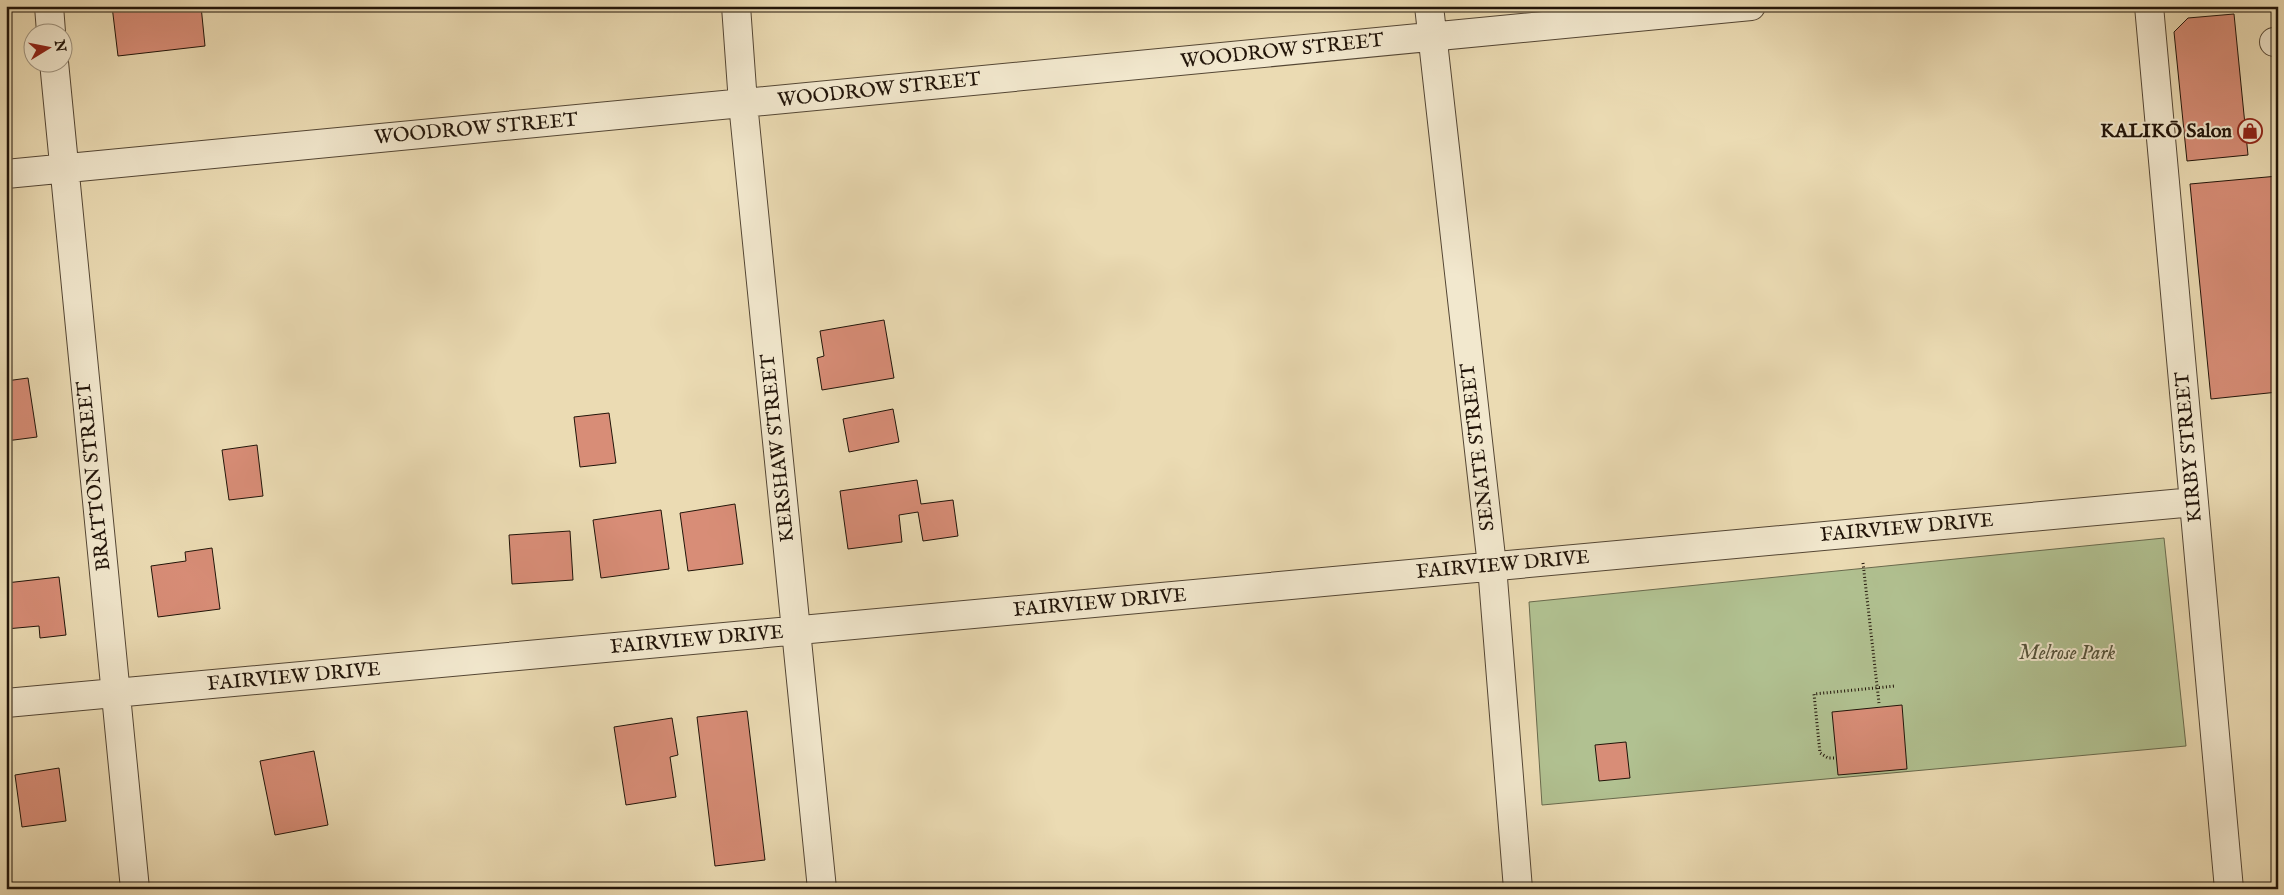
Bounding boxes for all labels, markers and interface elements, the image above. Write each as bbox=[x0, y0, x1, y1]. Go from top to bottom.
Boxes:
north arrow bbox=[22, 22, 72, 72]
street label: WOODROW STREET bbox=[1179, 28, 1385, 74]
text: N bbox=[50, 37, 70, 53]
street label: WOODROW STREET bbox=[776, 67, 982, 113]
street label: WOODROW STREET bbox=[373, 108, 579, 150]
shop icon: KALIKŌ Salon bbox=[2237, 118, 2263, 144]
place label: KALIKŌ Salon bbox=[2100, 119, 2232, 144]
street label: KERSHAW STREET bbox=[756, 352, 800, 543]
street label: SENATE STREET bbox=[1455, 361, 1501, 532]
street label: KIRBY STREET bbox=[2170, 370, 2208, 523]
street label: BRATTON STREET bbox=[72, 379, 116, 572]
street label: FAIRVIEW DRIVE bbox=[1819, 508, 1995, 548]
street label: FAIRVIEW DRIVE bbox=[1415, 545, 1591, 585]
street label: FAIRVIEW DRIVE bbox=[1012, 583, 1188, 623]
street label: FAIRVIEW DRIVE bbox=[609, 620, 785, 660]
park label: Melrose Park bbox=[2019, 641, 2115, 666]
street label: FAIRVIEW DRIVE bbox=[206, 657, 382, 697]

